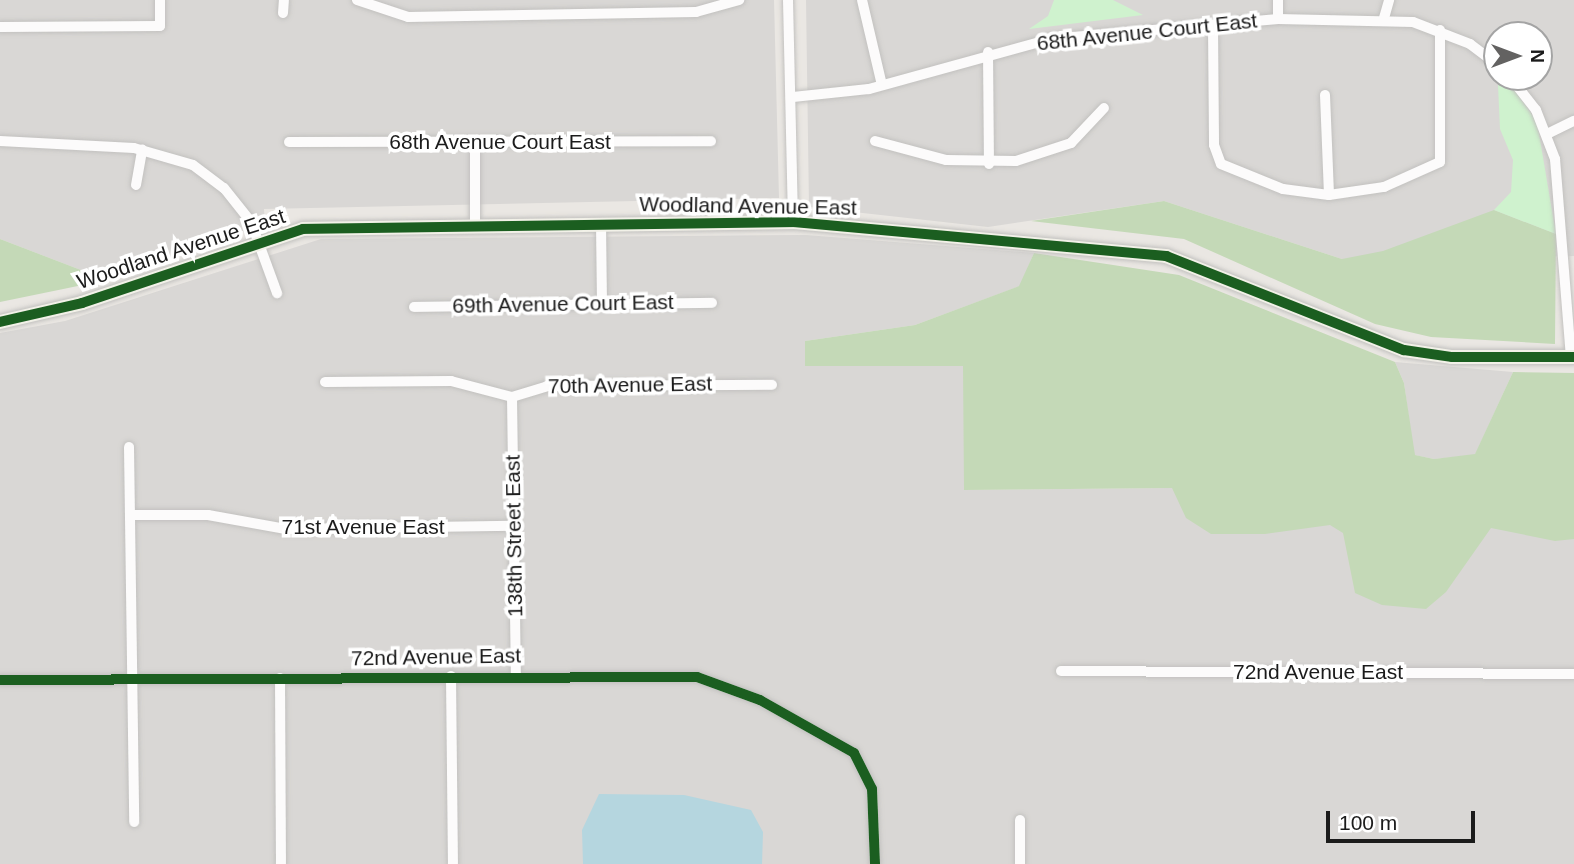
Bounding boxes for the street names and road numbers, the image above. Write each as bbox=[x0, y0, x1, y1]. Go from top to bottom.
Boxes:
street label: 68th Avenue Court East bbox=[1035, 8, 1259, 56]
street label: 68th Avenue Court East bbox=[389, 129, 611, 155]
street label: Woodland Avenue East bbox=[638, 191, 858, 221]
street label: Woodland Avenue East bbox=[73, 203, 289, 295]
street label: 69th Avenue Court East bbox=[452, 289, 674, 319]
street label: 70th Avenue East bbox=[547, 371, 713, 399]
street label: 138th Street East bbox=[500, 455, 528, 617]
street label: 71st Avenue East bbox=[281, 514, 445, 540]
street label: 72nd Avenue East bbox=[350, 643, 522, 671]
street label: 72nd Avenue East bbox=[1232, 659, 1404, 685]

